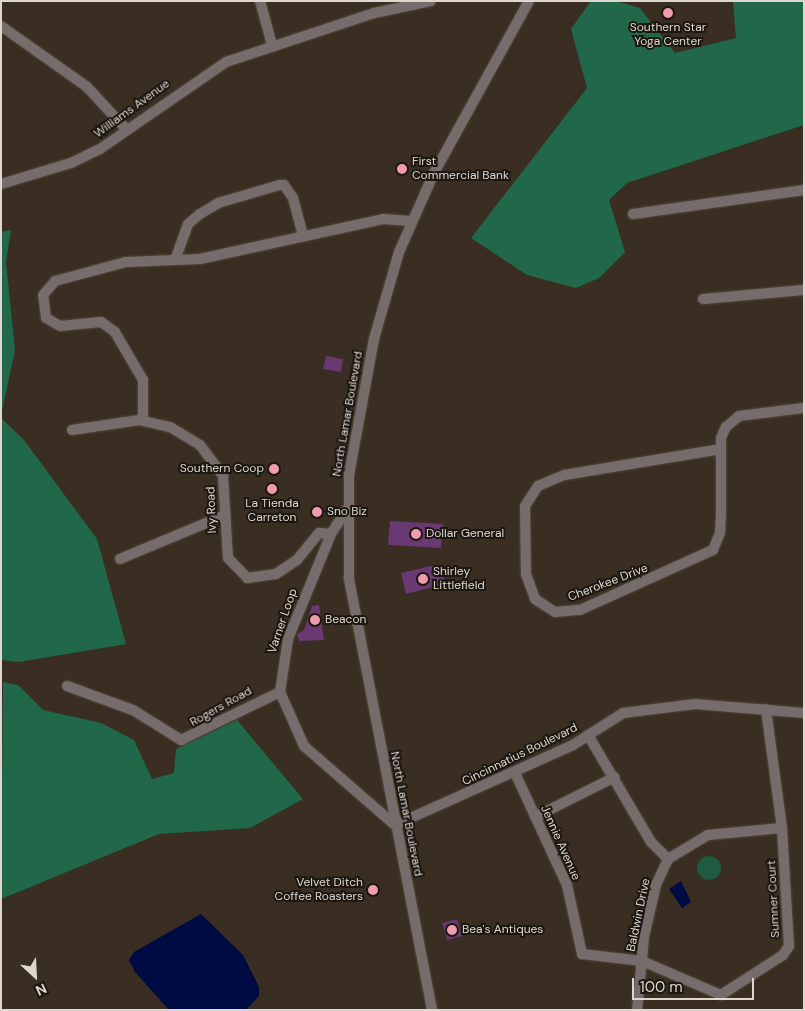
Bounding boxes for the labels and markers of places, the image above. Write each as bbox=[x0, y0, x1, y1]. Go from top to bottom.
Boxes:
marker: Southern Star Yoga Center bbox=[662, 7, 674, 19]
place label: Southern Star Yoga Center bbox=[630, 21, 706, 49]
place label: First Commercial Bank bbox=[412, 155, 509, 183]
marker: First Commercial Bank bbox=[396, 163, 408, 175]
place label: Southern Coop bbox=[180, 462, 264, 476]
marker: Southern Coop bbox=[268, 463, 280, 475]
marker: La Tienda Carreton bbox=[266, 483, 278, 495]
place label: La Tienda Carreton bbox=[245, 497, 299, 525]
place label: Sno Biz bbox=[327, 505, 367, 519]
marker: Sno Biz bbox=[311, 506, 323, 518]
place label: Dollar General bbox=[426, 527, 504, 541]
marker: Dollar General bbox=[410, 528, 422, 540]
place label: Shirley Littlefield bbox=[433, 565, 485, 593]
marker: Shirley Littlefield bbox=[417, 573, 429, 585]
place label: Beacon bbox=[325, 613, 366, 627]
marker: Beacon bbox=[309, 614, 321, 626]
place label: Velvet Ditch Coffee Roasters bbox=[275, 876, 363, 904]
marker: Velvet Ditch Coffee Roasters bbox=[367, 884, 379, 896]
place label: Bea's Antiques bbox=[462, 923, 543, 937]
marker: Bea's Antiques bbox=[446, 924, 458, 936]

